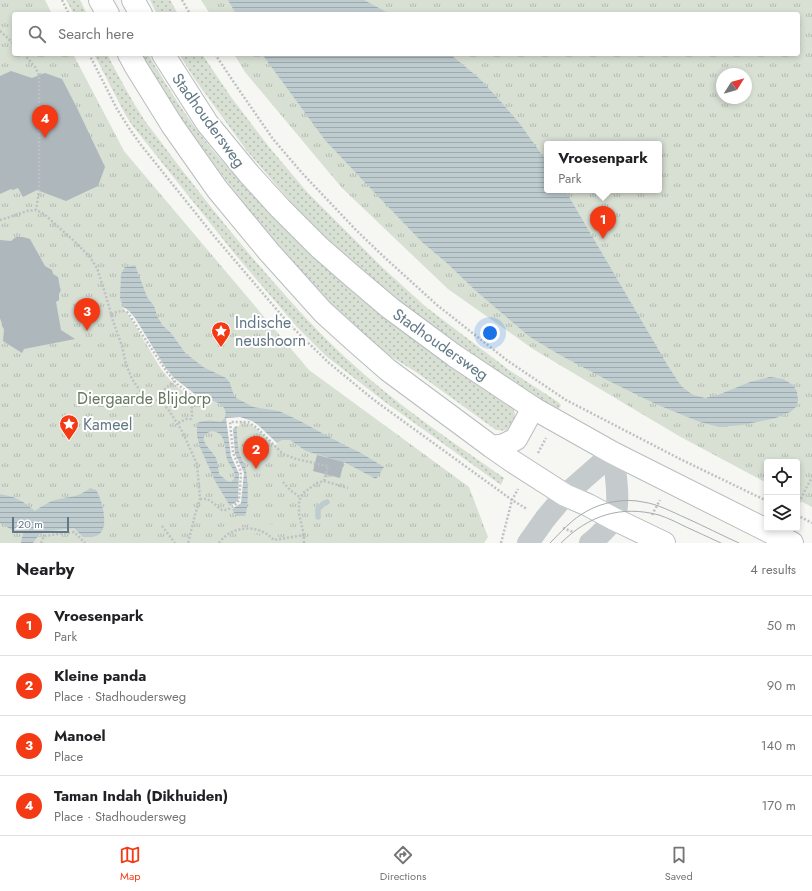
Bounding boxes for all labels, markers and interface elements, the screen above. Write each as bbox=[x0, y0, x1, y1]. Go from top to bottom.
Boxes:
search box bbox=[12, 12, 800, 56]
icon: search bbox=[26, 23, 48, 45]
text: Search here bbox=[58, 23, 134, 45]
street label: Stadhoudersweg bbox=[166, 68, 251, 172]
north arrow bbox=[716, 68, 752, 104]
pin: 4 bbox=[32, 105, 58, 138]
popup bbox=[544, 141, 662, 193]
text: Vroesenpark bbox=[558, 147, 648, 169]
text: Park bbox=[558, 169, 581, 188]
pin: 1 bbox=[590, 206, 616, 239]
pin: 3 bbox=[74, 298, 100, 331]
street label: Stadhoudersweg bbox=[388, 303, 493, 386]
place label: Indische neushoorn bbox=[235, 311, 306, 352]
place icon: Indische neushoorn bbox=[210, 320, 232, 348]
your location bbox=[480, 323, 500, 343]
park label: Diergaarde Blijdorp bbox=[77, 387, 211, 410]
place icon: Kameel bbox=[58, 413, 80, 441]
place label: Kameel bbox=[83, 413, 132, 436]
pin: 2 bbox=[243, 436, 269, 469]
map controls bbox=[764, 459, 800, 531]
button: locate bbox=[764, 459, 800, 495]
button: layers bbox=[764, 495, 800, 531]
scale bar bbox=[12, 515, 69, 534]
text: 20 m bbox=[18, 516, 43, 532]
text: Nearby bbox=[16, 557, 74, 581]
text: 4 results bbox=[750, 560, 796, 579]
text: Vroesenpark bbox=[54, 605, 144, 627]
text: 1 bbox=[26, 616, 32, 635]
text: 50 m bbox=[767, 616, 796, 635]
text: Park bbox=[54, 627, 77, 646]
text: Kleine panda bbox=[54, 665, 146, 687]
text: 2 bbox=[25, 676, 33, 695]
text: 90 m bbox=[767, 676, 796, 695]
text: Place · Stadhoudersweg bbox=[54, 687, 186, 706]
text: Manoel bbox=[54, 725, 106, 747]
text: 3 bbox=[25, 736, 33, 755]
text: 140 m bbox=[761, 736, 796, 755]
text: Place bbox=[54, 747, 83, 766]
text: Taman Indah (Dikhuiden) bbox=[54, 785, 228, 807]
text: 4 bbox=[24, 796, 34, 815]
text: 170 m bbox=[761, 796, 796, 815]
text: Place · Stadhoudersweg bbox=[54, 807, 186, 826]
tab: Map bbox=[119, 844, 141, 884]
tab: Directions bbox=[380, 844, 426, 884]
tab: Saved bbox=[665, 844, 693, 884]

